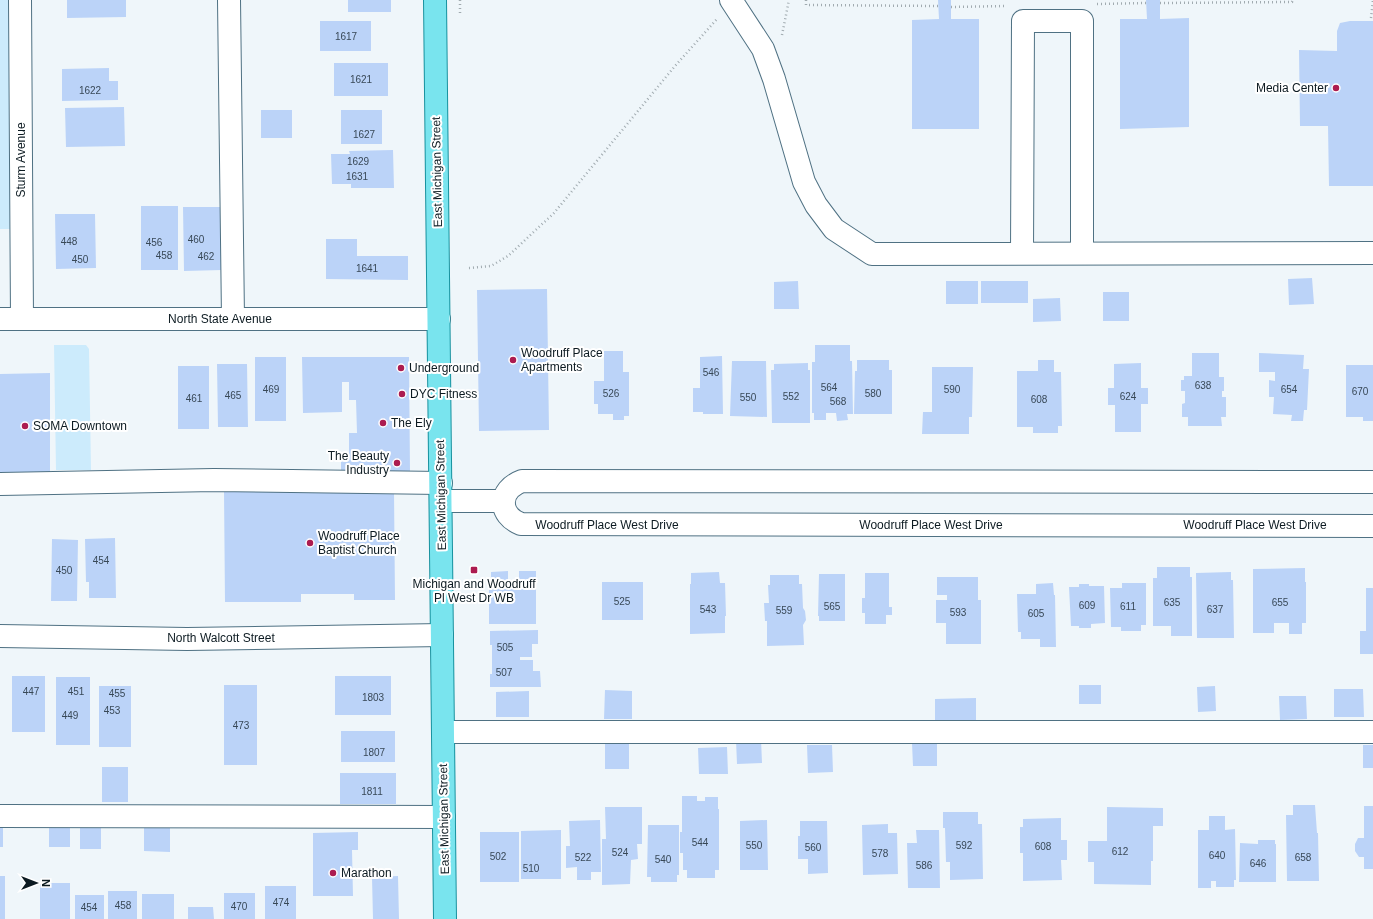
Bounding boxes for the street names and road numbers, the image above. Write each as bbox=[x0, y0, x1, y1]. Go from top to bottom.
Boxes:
street label: East Michigan Street bbox=[429, 116, 445, 227]
street label: Sturm Avenue bbox=[14, 122, 28, 198]
street label: North State Avenue bbox=[168, 312, 272, 326]
street label: East Michigan Street bbox=[433, 439, 449, 550]
street label: Woodruff Place West Drive bbox=[535, 518, 679, 532]
street label: Woodruff Place West Drive bbox=[859, 518, 1003, 532]
street label: Woodruff Place West Drive bbox=[1183, 518, 1327, 532]
street label: North Walcott Street bbox=[167, 631, 275, 645]
street label: East Michigan Street bbox=[436, 763, 452, 874]

